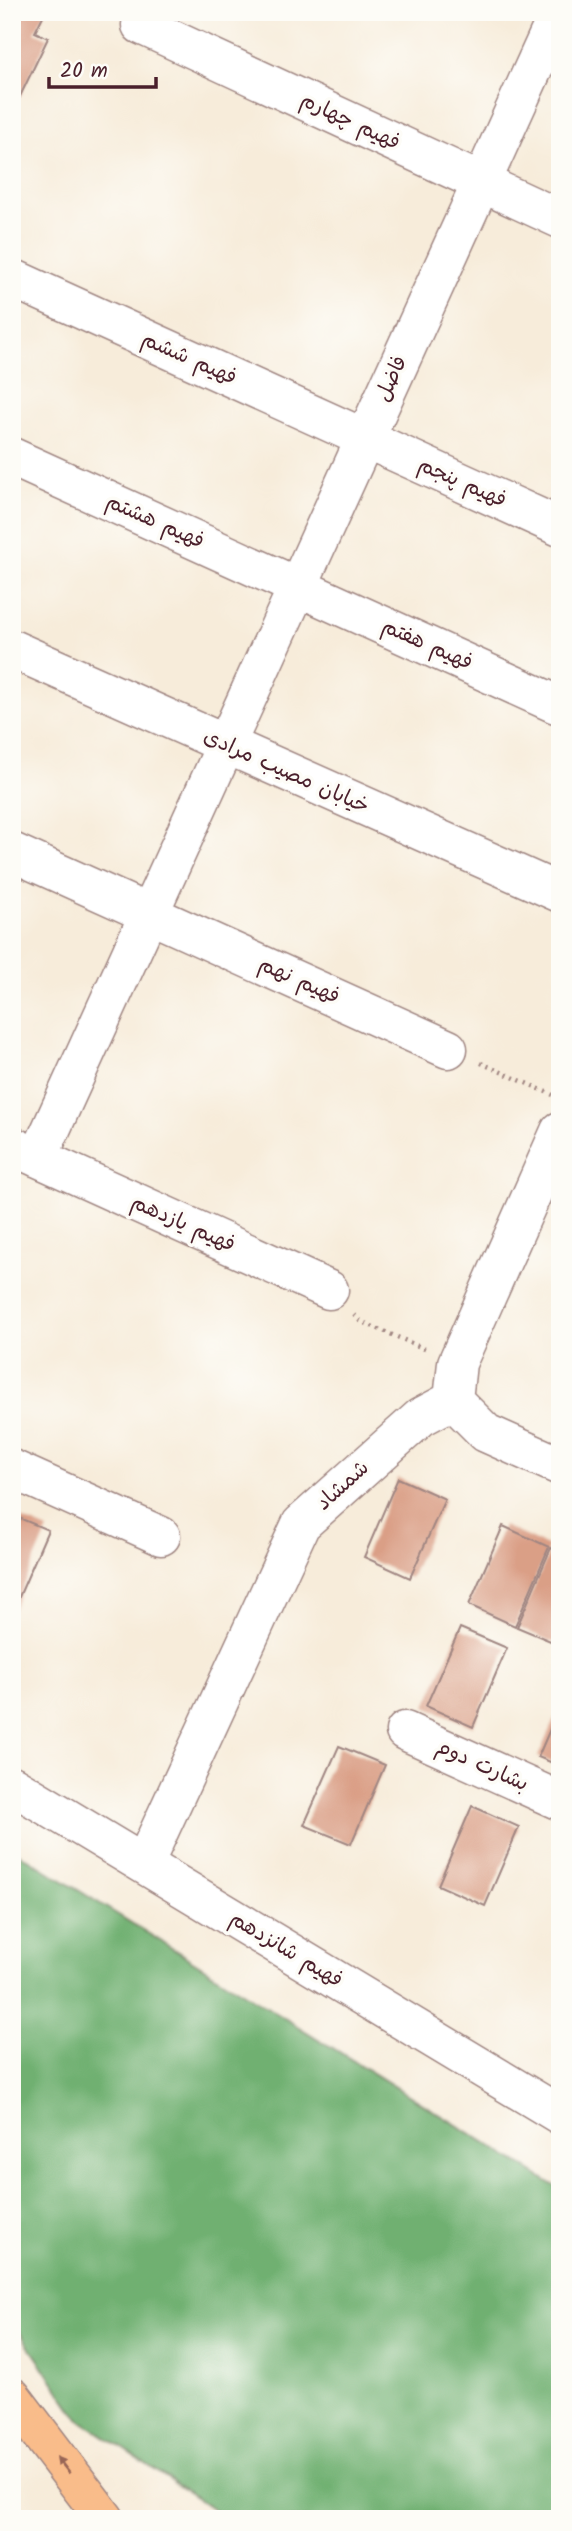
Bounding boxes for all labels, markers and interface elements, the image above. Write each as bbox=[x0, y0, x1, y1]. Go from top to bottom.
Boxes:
scale bar bbox=[49, 46, 156, 90]
text: 20 m bbox=[60, 55, 108, 88]
street label: فهیم چهارم bbox=[295, 84, 405, 160]
street label: فهیم ششم bbox=[136, 323, 242, 395]
street label: فاضل bbox=[367, 350, 417, 408]
street label: فهیم پنجم bbox=[412, 449, 512, 517]
street label: فهیم هشتم bbox=[100, 486, 210, 558]
street label: فهیم هفتم bbox=[376, 610, 478, 680]
street label: خیابان مصیب مرادی bbox=[198, 721, 374, 823]
street label: فهیم نهم bbox=[253, 948, 345, 1014]
street label: فهیم یازدهم bbox=[126, 1186, 240, 1262]
street label: شمشاد bbox=[309, 1453, 377, 1519]
street label: بشارت دوم bbox=[430, 1731, 534, 1801]
street label: فهیم شانزدهم bbox=[223, 1903, 349, 1997]
one-way arrow bbox=[56, 2455, 70, 2474]

